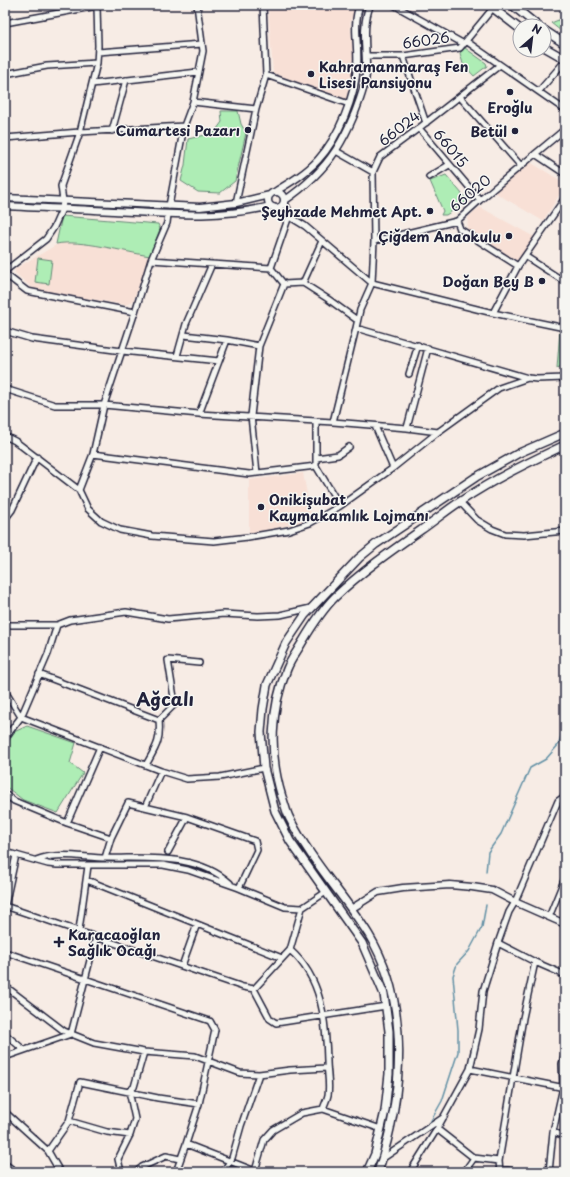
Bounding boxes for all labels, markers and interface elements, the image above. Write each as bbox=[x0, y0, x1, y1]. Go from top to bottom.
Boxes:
north arrow bbox=[512, 18, 552, 58]
text: N bbox=[529, 19, 545, 38]
street label: 66026 bbox=[401, 26, 451, 54]
place label: Kahramanmaraş Fen Lisesi Pansiyonu bbox=[319, 56, 468, 93]
marker: Kahramanmaraş Fen Lisesi Pansiyonu bbox=[306, 69, 316, 79]
marker: Eroğlu bbox=[505, 87, 515, 97]
place label: Eroğlu bbox=[487, 97, 533, 118]
street label: 66024 bbox=[374, 105, 424, 151]
place label: Cumartesi Pazarı bbox=[116, 120, 240, 141]
place label: Betül bbox=[470, 121, 507, 142]
street label: 66015 bbox=[429, 124, 473, 172]
marker: Cumartesi Pazarı bbox=[243, 125, 253, 135]
marker: Betül bbox=[510, 126, 520, 136]
street label: 66020 bbox=[445, 169, 495, 217]
place label: Şeyhzade Mehmet Apt. bbox=[261, 201, 422, 222]
marker: Şeyhzade Mehmet Apt. bbox=[425, 206, 435, 216]
place label: Çiğdem Anaokulu bbox=[378, 226, 501, 247]
marker: Çiğdem Anaokulu bbox=[504, 231, 514, 241]
place label: Doğan Bey B bbox=[443, 271, 534, 292]
marker: Doğan Bey B bbox=[537, 276, 547, 286]
place label: Onikişubat Kaymakamlık Lojmanı bbox=[269, 489, 429, 526]
marker: Onikişubat Kaymakamlık Lojmanı bbox=[256, 502, 266, 512]
district label: Ağcalı bbox=[136, 685, 194, 712]
place label: Karacaoğlan Sağlık Ocağı bbox=[68, 924, 161, 961]
marker: Karacaoğlan Sağlık Ocağı bbox=[53, 936, 65, 948]

